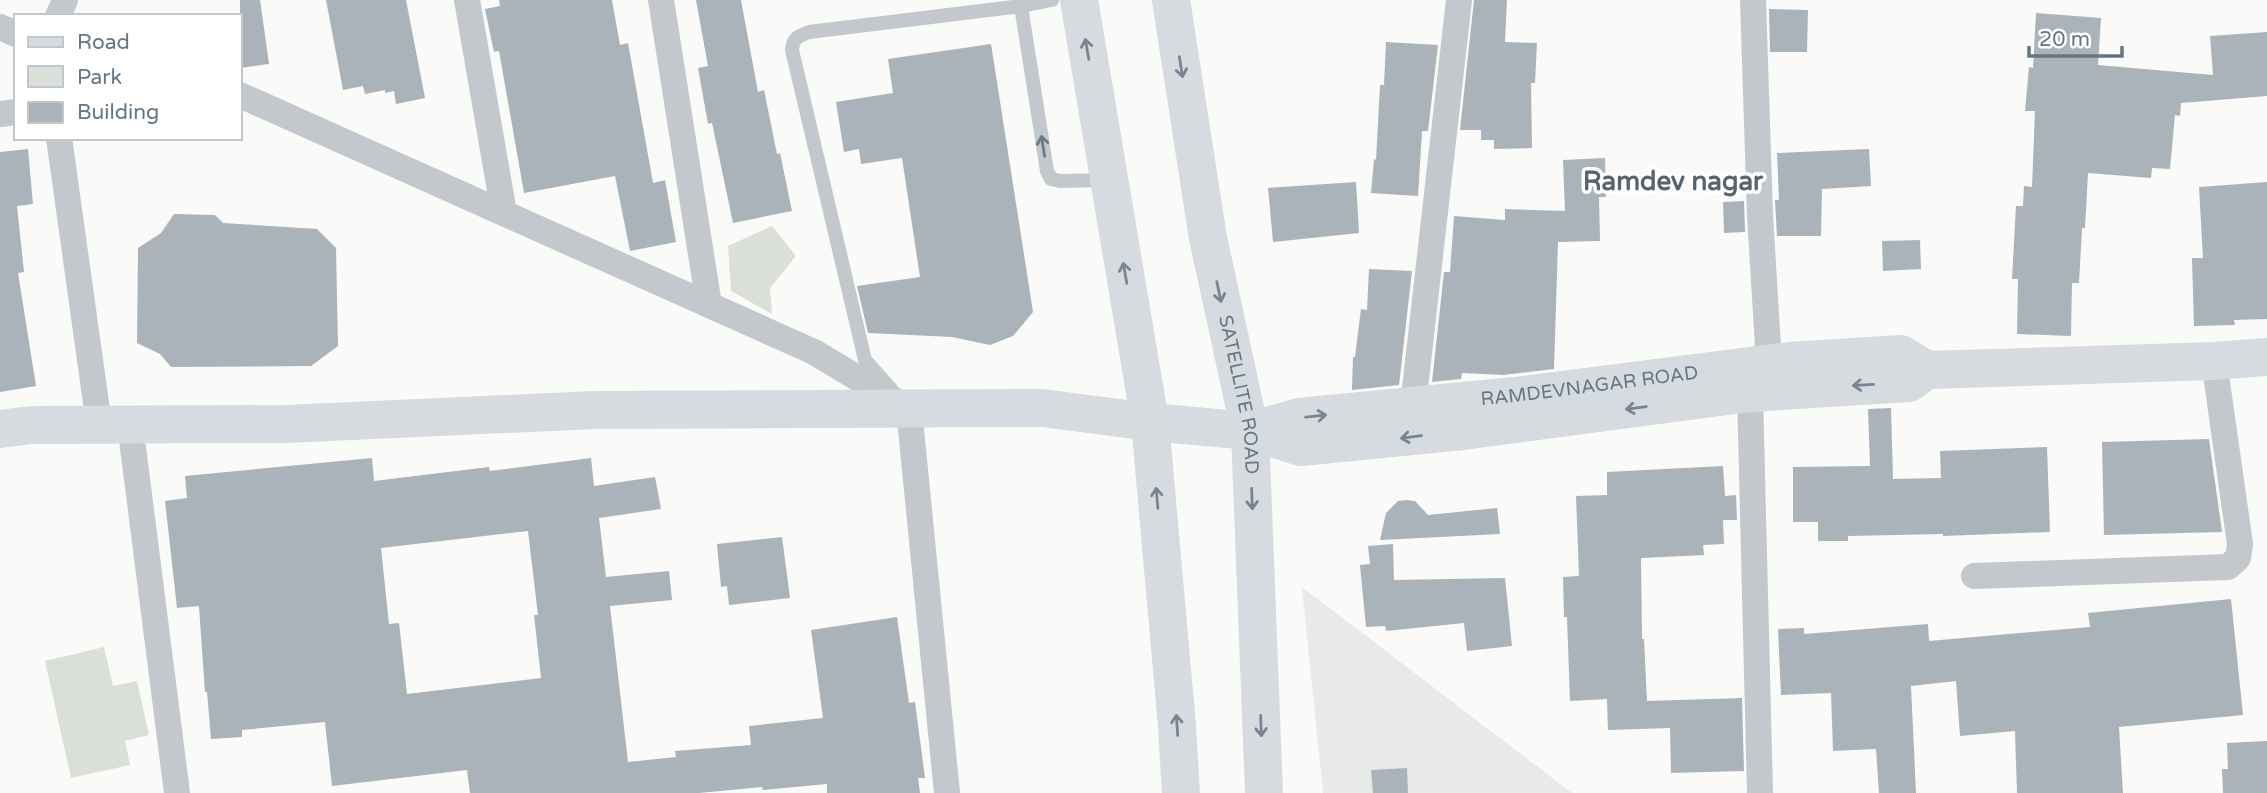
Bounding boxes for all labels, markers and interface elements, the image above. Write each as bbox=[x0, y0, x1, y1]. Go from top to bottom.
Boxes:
legend bbox=[14, 14, 242, 140]
scale bar bbox=[2029, 14, 2122, 58]
text: 20 m bbox=[2039, 27, 2090, 52]
text: Road bbox=[77, 30, 130, 55]
one-way arrow bbox=[1080, 38, 1093, 61]
one-way arrow bbox=[1175, 56, 1188, 78]
text: Park bbox=[77, 65, 122, 90]
text: Building bbox=[77, 100, 159, 125]
one-way arrow bbox=[1037, 135, 1050, 158]
district label: Ramdev nagar bbox=[1583, 166, 1764, 197]
one-way arrow bbox=[1118, 262, 1131, 285]
one-way arrow bbox=[1213, 280, 1227, 303]
street label: SATELLITE ROAD bbox=[1214, 313, 1263, 475]
street label: RAMDEVNAGAR ROAD bbox=[1480, 362, 1699, 410]
one-way arrow bbox=[1852, 379, 1874, 392]
one-way arrow bbox=[1626, 402, 1648, 415]
one-way arrow bbox=[1304, 409, 1327, 422]
one-way arrow bbox=[1400, 431, 1423, 444]
one-way arrow bbox=[1150, 487, 1163, 510]
one-way arrow bbox=[1246, 487, 1259, 510]
one-way arrow bbox=[1170, 714, 1183, 737]
one-way arrow bbox=[1255, 715, 1268, 738]

